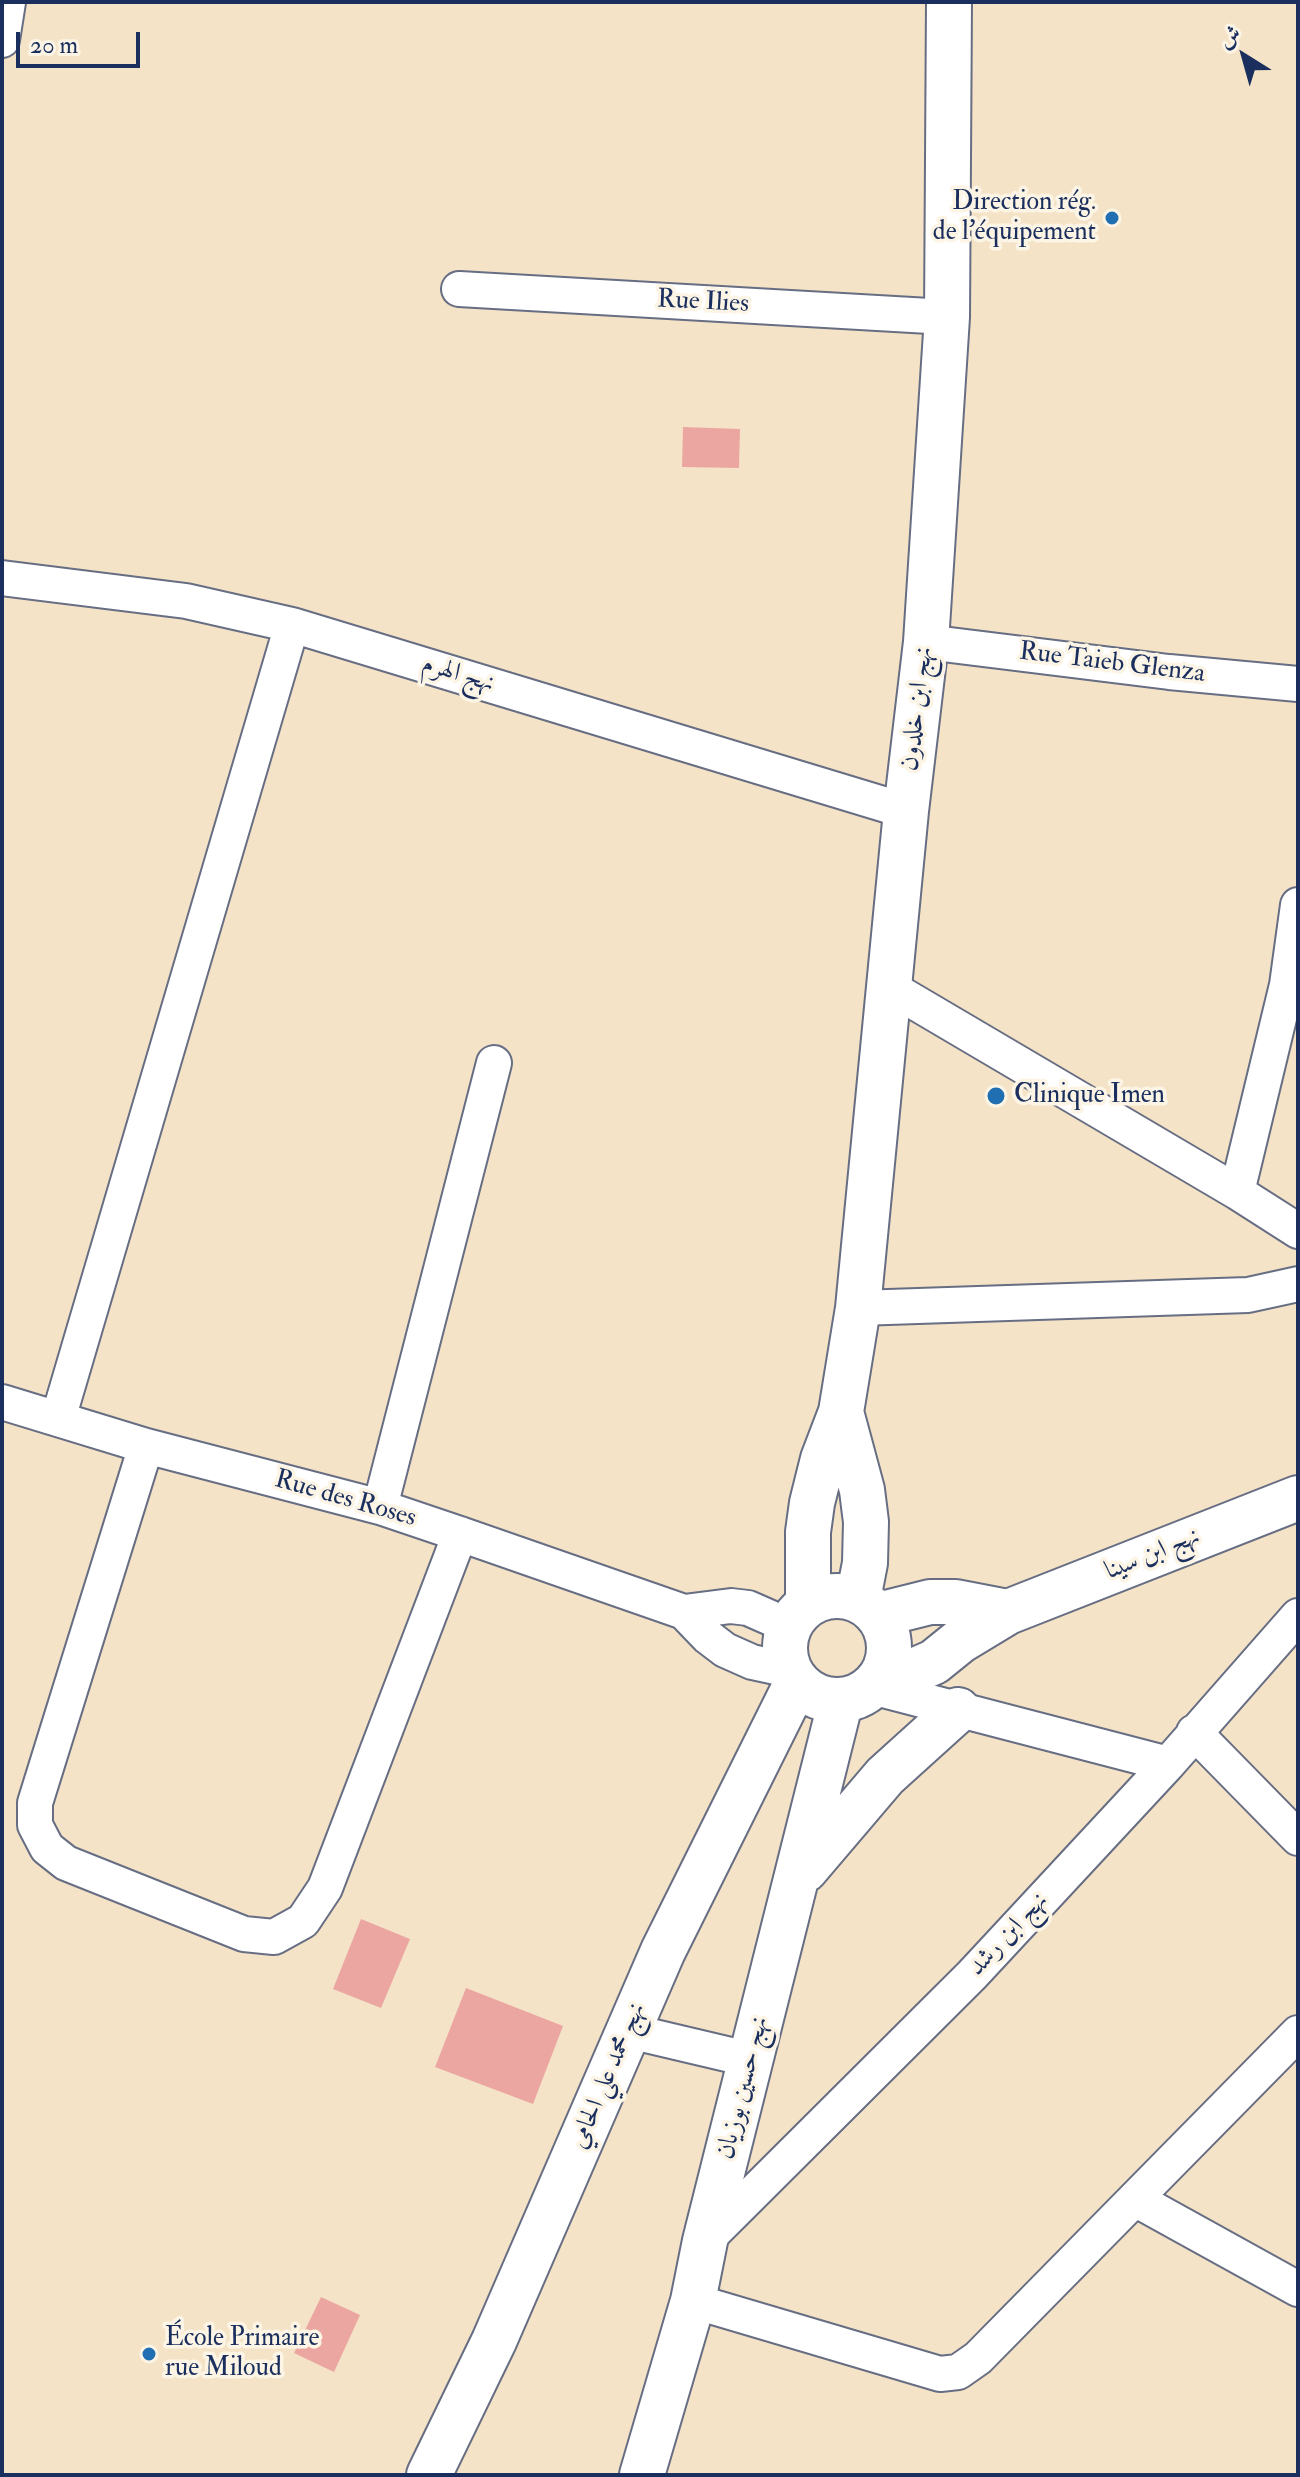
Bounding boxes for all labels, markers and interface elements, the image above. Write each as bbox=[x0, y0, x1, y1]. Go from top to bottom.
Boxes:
scale bar bbox=[20, 16, 144, 66]
north arrow bbox=[1204, 16, 1284, 96]
text: ش bbox=[1212, 19, 1247, 55]
text: 20 m bbox=[30, 30, 78, 61]
place label: Direction rég. de l'équipement bbox=[933, 187, 1096, 248]
marker: Direction rég. de l'équipement bbox=[1103, 209, 1121, 227]
street label: Rue Ilies bbox=[656, 285, 750, 321]
street label: Rue Taieb Glenza bbox=[1017, 637, 1207, 691]
street label: نهج ابن خلدون bbox=[895, 645, 941, 773]
street label: نهج الهرم bbox=[418, 649, 498, 701]
place label: Clinique Imen bbox=[1014, 1080, 1165, 1112]
marker: Clinique Imen bbox=[985, 1085, 1007, 1107]
street label: Rue des Roses bbox=[271, 1465, 419, 1535]
street label: نهج ابن سينا bbox=[1101, 1522, 1205, 1588]
street label: نهج ابن رشد bbox=[962, 1886, 1056, 1984]
street label: نهج محمد علي الحامي bbox=[564, 1998, 654, 2154]
street label: نهج حسين بوزيان bbox=[711, 2013, 777, 2163]
place label: École Primaire rue Miloud bbox=[165, 2323, 319, 2384]
marker: École Primaire rue Miloud bbox=[140, 2345, 158, 2363]

